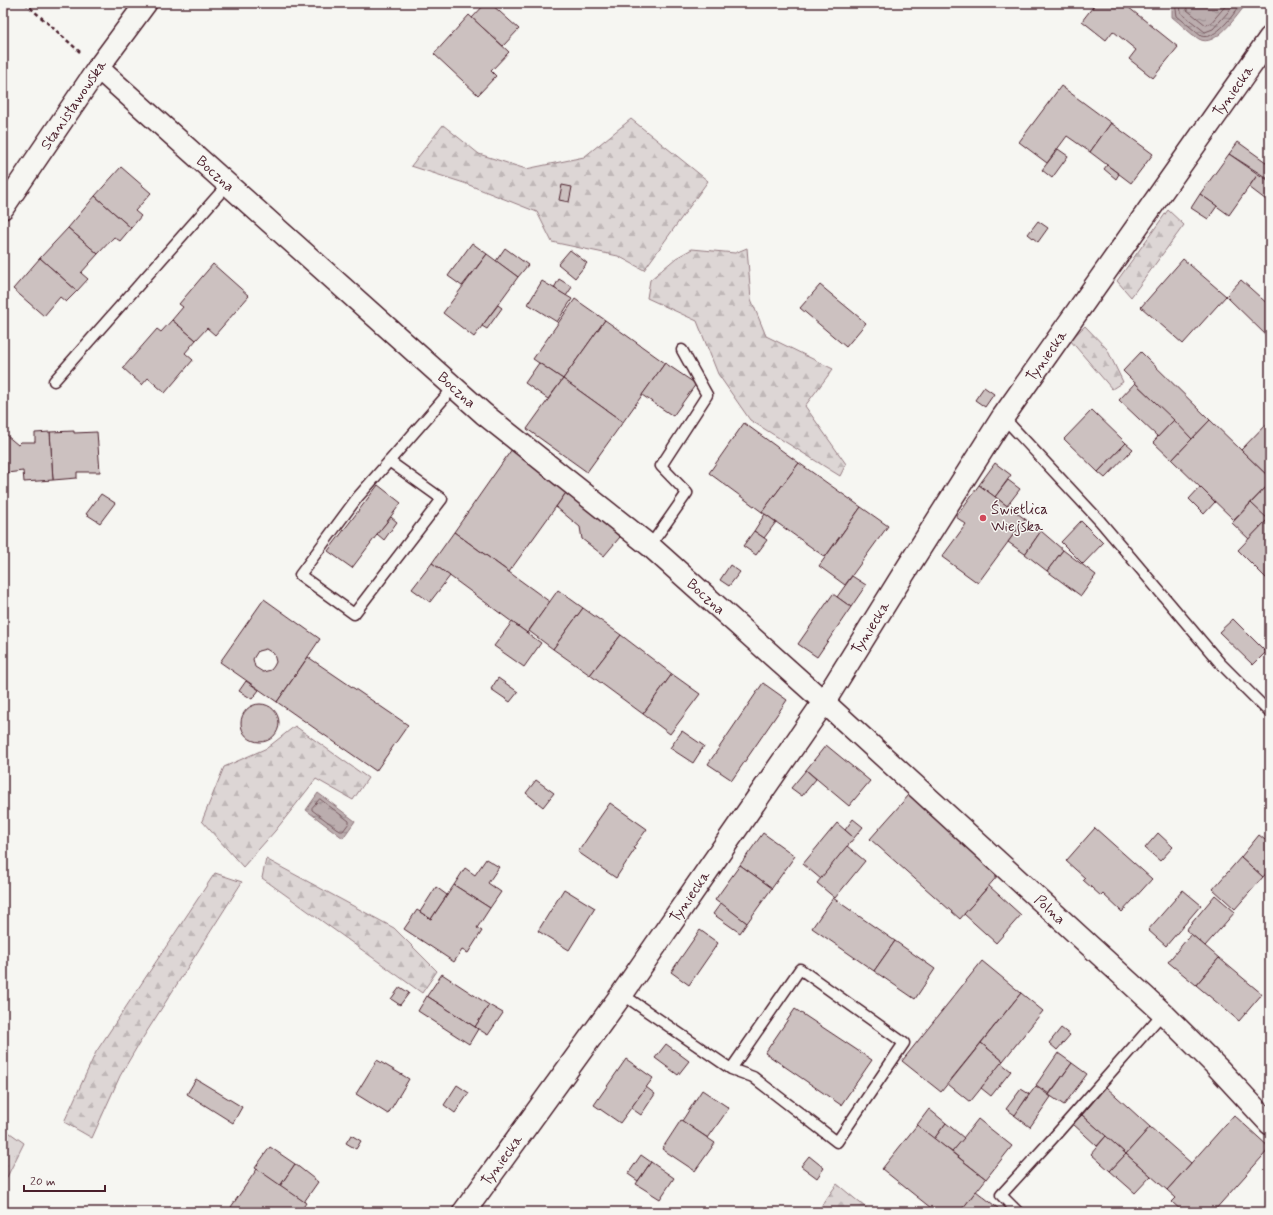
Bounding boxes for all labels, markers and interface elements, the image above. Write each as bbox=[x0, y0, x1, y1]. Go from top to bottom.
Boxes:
street label: Stanisławowska bbox=[36, 55, 112, 154]
street label: Tyniecka bbox=[1209, 61, 1259, 121]
street label: Boczna bbox=[191, 152, 239, 197]
street label: Tyniecka bbox=[1022, 325, 1073, 386]
street label: Boczna bbox=[433, 368, 480, 413]
place label: Świetlica Wiejska bbox=[991, 499, 1048, 537]
marker: Świetlica Wiejska bbox=[978, 513, 988, 523]
street label: Boczna bbox=[682, 575, 729, 620]
street label: Tyniecka bbox=[847, 597, 896, 658]
street label: Tyniecka bbox=[665, 866, 716, 927]
street label: Polna bbox=[1029, 891, 1069, 930]
street label: Tyniecka bbox=[477, 1130, 528, 1191]
scale bar bbox=[24, 1167, 105, 1193]
text: 20 m bbox=[30, 1174, 56, 1190]

